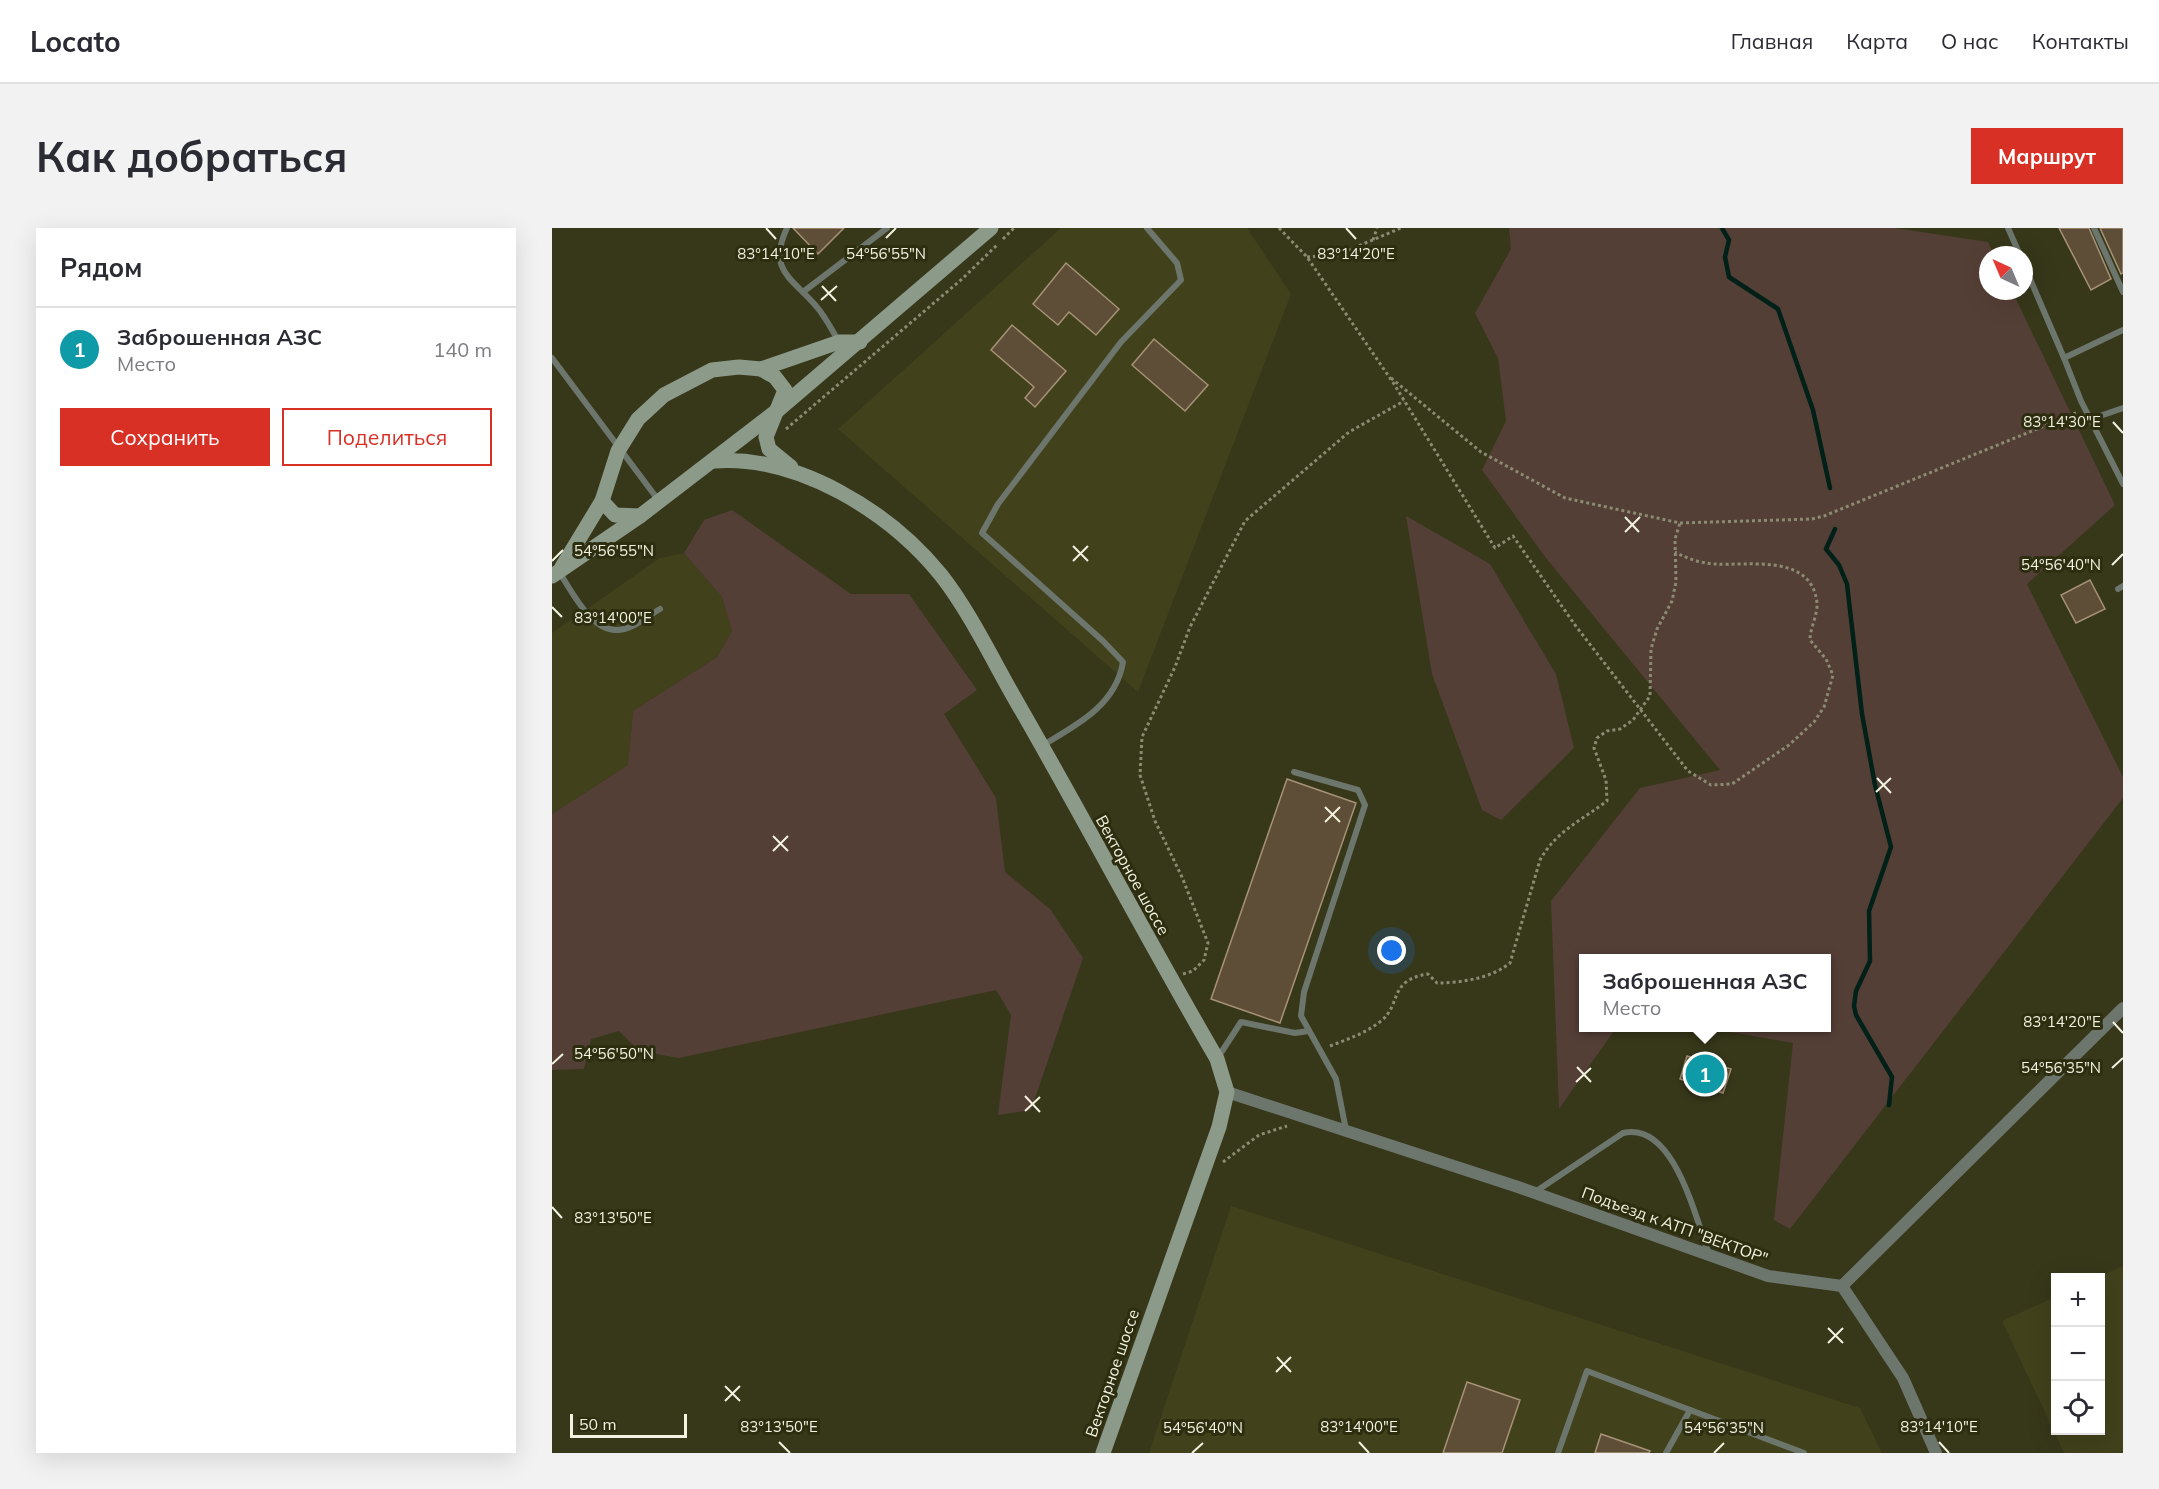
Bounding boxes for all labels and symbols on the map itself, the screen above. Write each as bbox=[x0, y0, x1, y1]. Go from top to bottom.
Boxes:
text: 83°14'10"E bbox=[737, 244, 815, 263]
text: 54°56'55"N bbox=[846, 244, 926, 263]
text: 83°14'20"E bbox=[1317, 244, 1395, 263]
north arrow bbox=[1979, 246, 2033, 300]
text: 83°14'30"E bbox=[2023, 412, 2101, 431]
text: 54°56'55"N bbox=[574, 541, 654, 560]
text: 54°56'40"N bbox=[2021, 555, 2101, 574]
text: 83°14'00"E bbox=[574, 608, 652, 627]
street label: Векторное шоссе bbox=[1092, 812, 1174, 939]
your location bbox=[1377, 936, 1406, 965]
text: 83°14'20"E bbox=[2023, 1012, 2101, 1031]
text: 54°56'50"N bbox=[574, 1044, 654, 1063]
pin: 1 bbox=[1686, 1052, 1724, 1096]
text: 54°56'35"N bbox=[2021, 1058, 2101, 1077]
street label: Подъезд к АТП "ВЕКТОР" bbox=[1579, 1182, 1771, 1268]
text: 83°13'50"E bbox=[574, 1208, 652, 1227]
street label: Векторное шоссе bbox=[1081, 1306, 1143, 1440]
scale bar bbox=[570, 1411, 687, 1438]
text: 83°13'50"E bbox=[740, 1417, 818, 1436]
text: 83°14'00"E bbox=[1320, 1417, 1398, 1436]
text: 83°14'10"E bbox=[1900, 1417, 1978, 1436]
text: 54°56'40"N bbox=[1163, 1418, 1243, 1437]
text: 54°56'35"N bbox=[1684, 1418, 1764, 1437]

